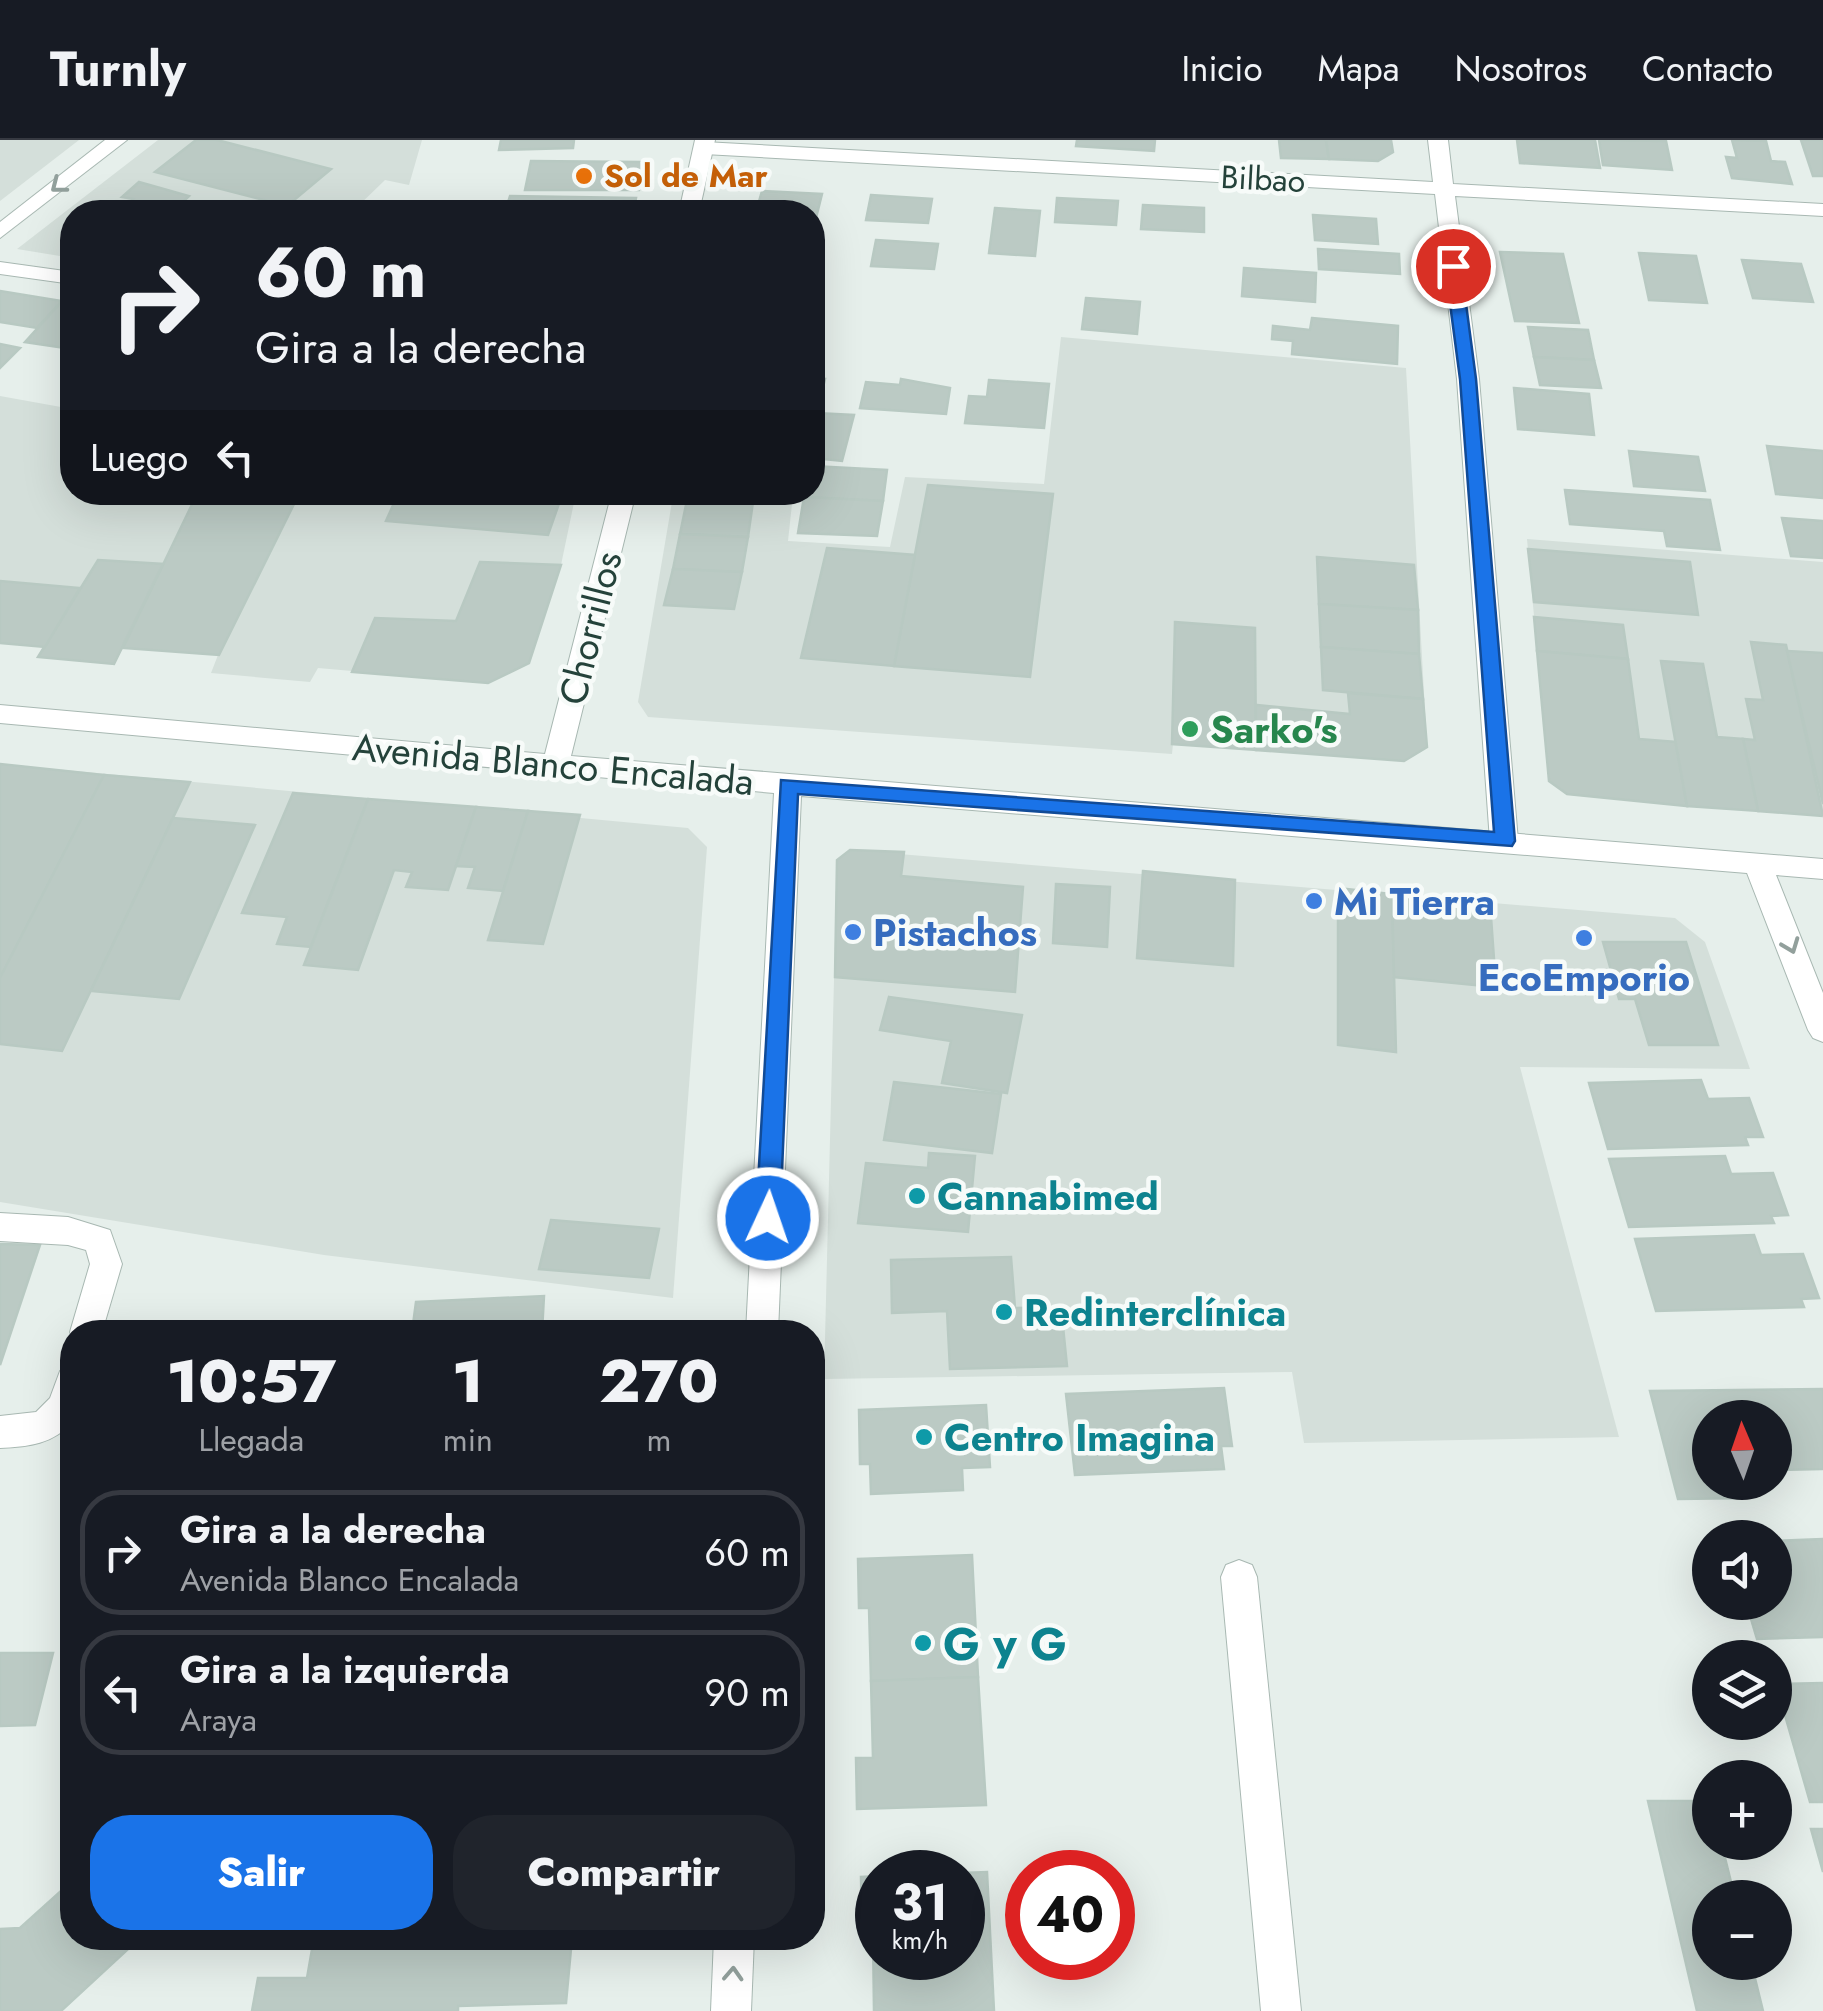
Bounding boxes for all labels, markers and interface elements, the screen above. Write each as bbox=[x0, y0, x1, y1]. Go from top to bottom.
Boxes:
text: Turnly bbox=[50, 35, 186, 104]
text: Inicio bbox=[1182, 44, 1263, 94]
text: Mapa bbox=[1318, 44, 1400, 94]
text: Nosotros bbox=[1455, 44, 1587, 94]
text: Contacto bbox=[1642, 44, 1773, 94]
place label: Sol de Mar bbox=[604, 153, 768, 199]
street label: Bilbao bbox=[1220, 154, 1306, 204]
marker: Sol de Mar bbox=[573, 165, 595, 187]
one-way arrow bbox=[52, 174, 70, 192]
text: 60 m bbox=[255, 222, 427, 323]
pin bbox=[1411, 224, 1496, 309]
icon: arrive bbox=[1426, 239, 1481, 294]
icon: right bbox=[90, 240, 220, 370]
text: Gira a la derecha bbox=[255, 315, 586, 380]
text: Luego bbox=[90, 430, 188, 485]
icon: left bbox=[208, 430, 263, 485]
street label: Chorrillos bbox=[544, 546, 636, 710]
place label: Sarko's bbox=[1210, 702, 1338, 757]
marker: Sarko's bbox=[1179, 718, 1201, 740]
street label: Avenida Blanco Encalada bbox=[350, 719, 756, 809]
place label: Mi Tierra bbox=[1334, 874, 1495, 929]
marker: Mi Tierra bbox=[1303, 890, 1325, 912]
place label: Pistachos bbox=[873, 905, 1037, 960]
marker: Pistachos bbox=[842, 921, 864, 943]
marker: EcoEmporio bbox=[1573, 927, 1595, 949]
one-way arrow bbox=[1780, 936, 1800, 953]
place label: EcoEmporio bbox=[1478, 950, 1690, 1005]
position arrow bbox=[716, 1166, 820, 1270]
place label: Cannabimed bbox=[937, 1169, 1159, 1224]
marker: Cannabimed bbox=[906, 1185, 928, 1207]
place label: Redinterclínica bbox=[1024, 1285, 1286, 1340]
marker: Redinterclínica bbox=[993, 1301, 1015, 1323]
text: 10:57 bbox=[166, 1338, 336, 1425]
text: 1 bbox=[452, 1338, 484, 1425]
text: 270 bbox=[599, 1338, 719, 1425]
north arrow bbox=[1692, 1400, 1792, 1500]
map controls bbox=[1692, 1400, 1792, 1980]
place label: Centro Imagina bbox=[944, 1410, 1215, 1465]
text: Llegada bbox=[199, 1417, 304, 1463]
text: min bbox=[443, 1417, 493, 1463]
text: m bbox=[646, 1417, 671, 1463]
marker: Centro Imagina bbox=[913, 1426, 935, 1448]
text: Gira a la derecha bbox=[180, 1502, 486, 1557]
button: sound bbox=[1692, 1520, 1792, 1620]
icon: right bbox=[95, 1525, 150, 1580]
text: 60 m bbox=[704, 1525, 790, 1580]
text: Avenida Blanco Encalada bbox=[180, 1557, 519, 1603]
place label: G y G bbox=[943, 1611, 1067, 1676]
marker: G y G bbox=[912, 1632, 934, 1654]
button: layers bbox=[1692, 1640, 1792, 1740]
text: Gira a la izquierda bbox=[180, 1642, 510, 1697]
icon: left bbox=[95, 1665, 150, 1720]
text: 90 m bbox=[704, 1665, 790, 1720]
text: Araya bbox=[180, 1697, 257, 1743]
button: + bbox=[1692, 1760, 1792, 1860]
button: Salir bbox=[90, 1815, 433, 1930]
button: Compartir bbox=[453, 1815, 795, 1930]
speed limit sign: 40 bbox=[1005, 1850, 1135, 1980]
text: 31 bbox=[892, 1866, 948, 1939]
button: − bbox=[1692, 1880, 1792, 1980]
text: km/h bbox=[892, 1922, 948, 1958]
one-way arrow bbox=[722, 1966, 743, 1982]

